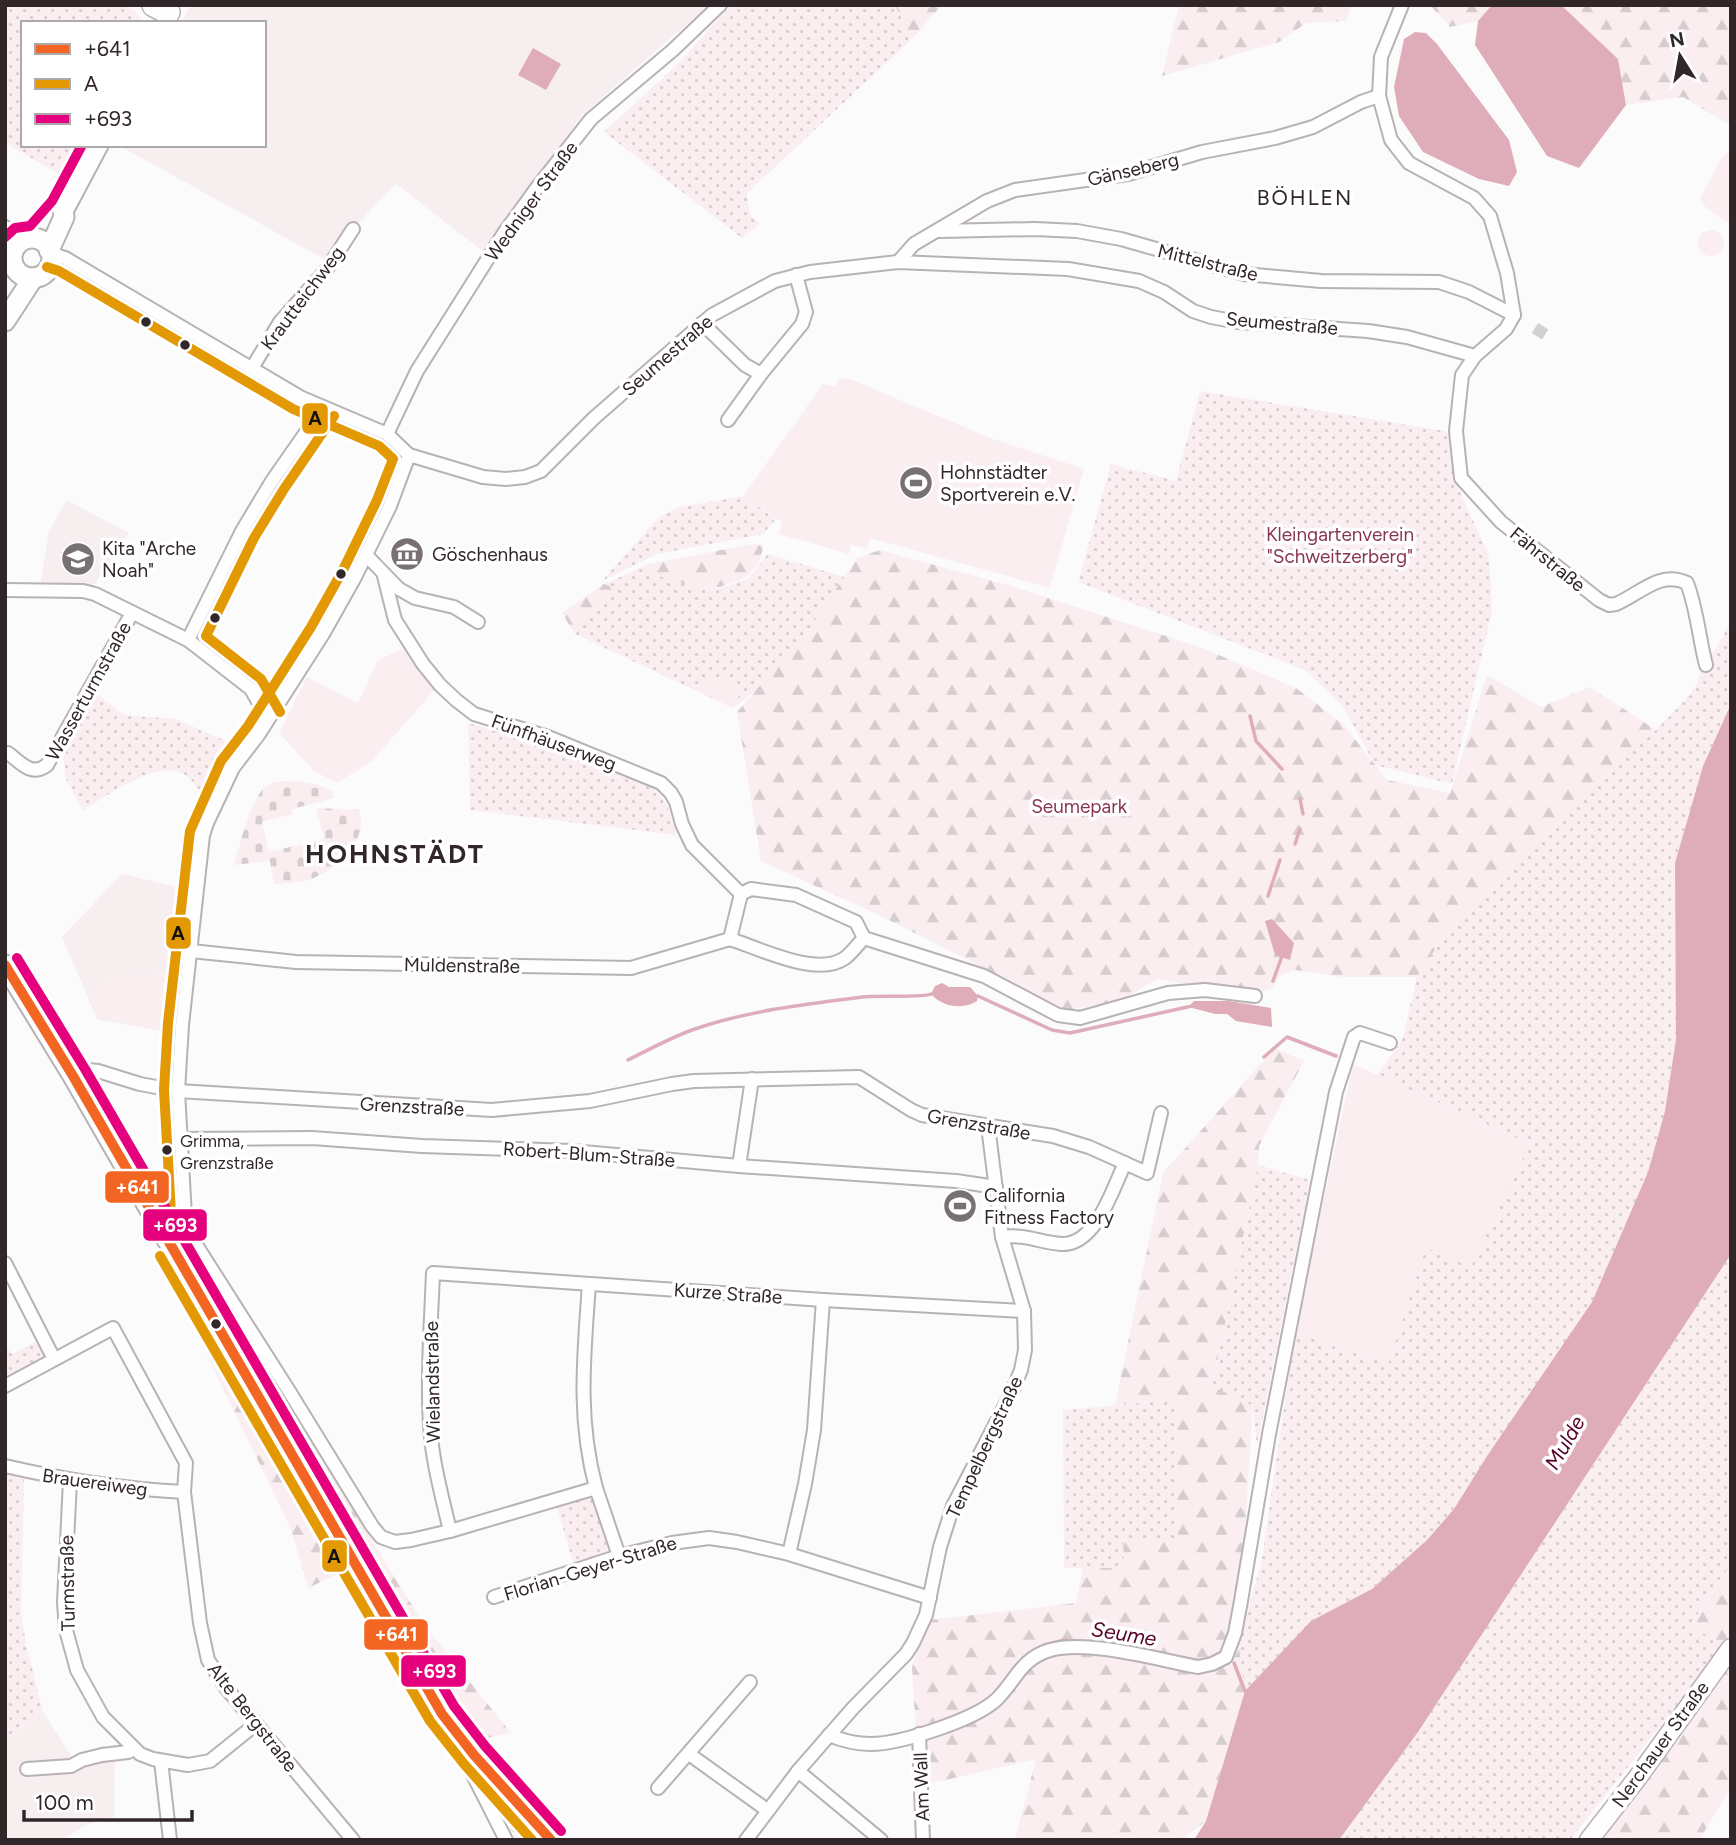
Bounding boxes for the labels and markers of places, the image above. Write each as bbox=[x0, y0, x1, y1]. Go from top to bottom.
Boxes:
unlabelled marker bbox=[139, 315, 153, 329]
unlabelled marker bbox=[178, 338, 192, 352]
place label: Hohnstädter Sportverein e.V. bbox=[940, 461, 1076, 506]
sports icon: Hohnstädter Sportverein e.V. bbox=[897, 464, 935, 502]
museum icon: Göschenhaus bbox=[388, 535, 426, 573]
place label: Kita "Arche Noah" bbox=[102, 537, 196, 582]
school or university icon: Kita "Arche Noah" bbox=[59, 540, 97, 578]
place label: Göschenhaus bbox=[432, 543, 548, 566]
unlabelled marker bbox=[334, 567, 348, 581]
unlabelled marker bbox=[208, 611, 222, 625]
place label: Grimma, Grenzstraße bbox=[180, 1131, 273, 1173]
marker: Grimma, Grenzstraße bbox=[160, 1143, 174, 1157]
place label: California Fitness Factory bbox=[984, 1184, 1114, 1229]
sports icon: California Fitness Factory bbox=[941, 1187, 979, 1225]
unlabelled marker bbox=[209, 1317, 223, 1331]

